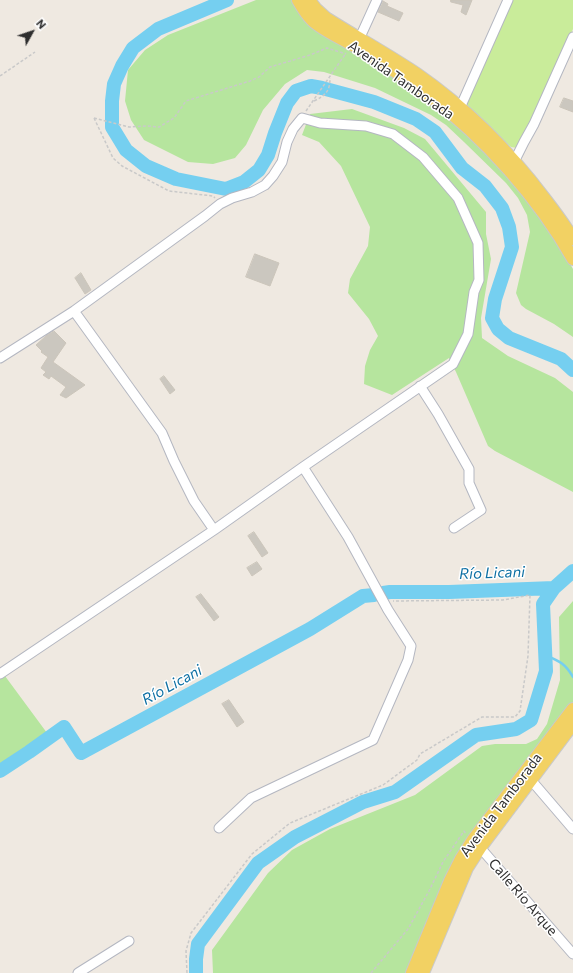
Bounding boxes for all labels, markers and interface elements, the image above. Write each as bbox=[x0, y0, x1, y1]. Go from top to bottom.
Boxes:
north arrow bbox=[12, 12, 52, 52]
text: N bbox=[34, 17, 49, 31]
street label: Avenida Tamborada bbox=[345, 37, 457, 123]
water label: Río Licani bbox=[459, 563, 525, 583]
water label: Río Licani bbox=[139, 661, 205, 709]
street label: Avenida Tamborada bbox=[457, 750, 545, 860]
street label: Calle Río Arque bbox=[485, 855, 561, 939]

